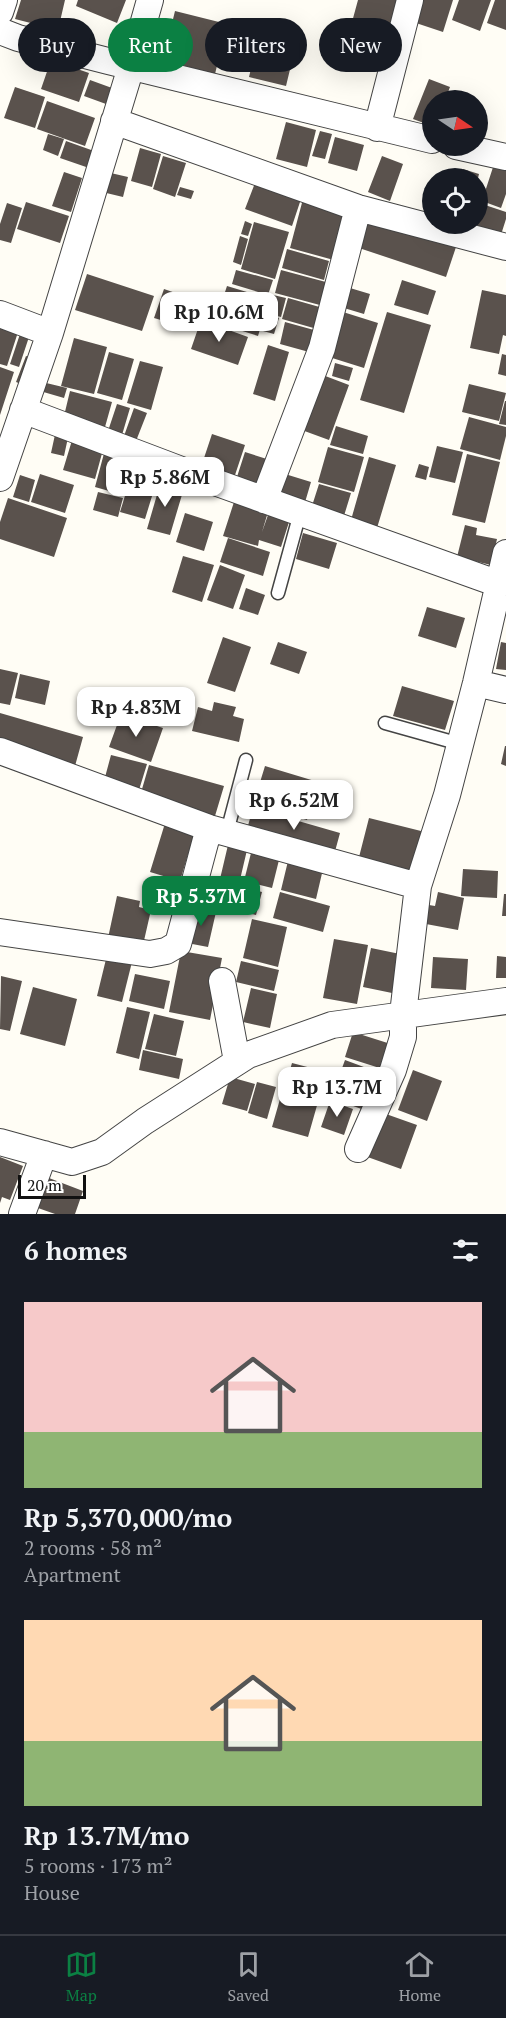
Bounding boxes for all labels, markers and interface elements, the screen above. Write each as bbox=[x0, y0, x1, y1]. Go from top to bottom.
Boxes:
chip: Buy bbox=[18, 18, 96, 72]
chip: Rent bbox=[108, 18, 193, 72]
chip: Filters bbox=[205, 18, 307, 72]
chip: New bbox=[319, 18, 402, 72]
north arrow bbox=[422, 90, 488, 156]
map controls bbox=[422, 90, 488, 234]
button: locate bbox=[422, 168, 488, 234]
pin: Rp 10.6M bbox=[157, 292, 281, 343]
text: Rp 10.6M bbox=[174, 298, 264, 325]
pin: Rp 5.86M bbox=[103, 457, 227, 508]
text: Rp 5.86M bbox=[120, 463, 210, 490]
pin: Rp 4.83M bbox=[74, 687, 198, 738]
text: Rp 4.83M bbox=[91, 693, 181, 720]
pin: Rp 6.52M bbox=[232, 780, 356, 831]
text: Rp 6.52M bbox=[249, 786, 339, 813]
pin: Rp 5.37M bbox=[139, 876, 263, 927]
text: Rp 5.37M bbox=[156, 882, 246, 909]
pin: Rp 13.7M bbox=[275, 1067, 399, 1118]
text: Rp 13.7M bbox=[292, 1073, 382, 1100]
scale bar bbox=[18, 1172, 86, 1200]
text: 20 m bbox=[27, 1174, 62, 1196]
text: 6 homes bbox=[24, 1233, 128, 1267]
icon: filters bbox=[449, 1234, 482, 1267]
icon: home bbox=[199, 1341, 307, 1449]
text: Rp 5,370,000/mo bbox=[24, 1500, 232, 1534]
text: 2 rooms · 58 m² bbox=[24, 1534, 162, 1561]
text: Apartment bbox=[24, 1561, 121, 1588]
icon: home bbox=[199, 1659, 307, 1767]
text: Rp 13.7M/mo bbox=[24, 1818, 189, 1852]
text: 5 rooms · 173 m² bbox=[24, 1852, 172, 1879]
text: House bbox=[24, 1879, 80, 1906]
tab: Map bbox=[65, 1948, 98, 2006]
tab: Saved bbox=[228, 1948, 269, 2006]
tab: Home bbox=[399, 1948, 441, 2006]

